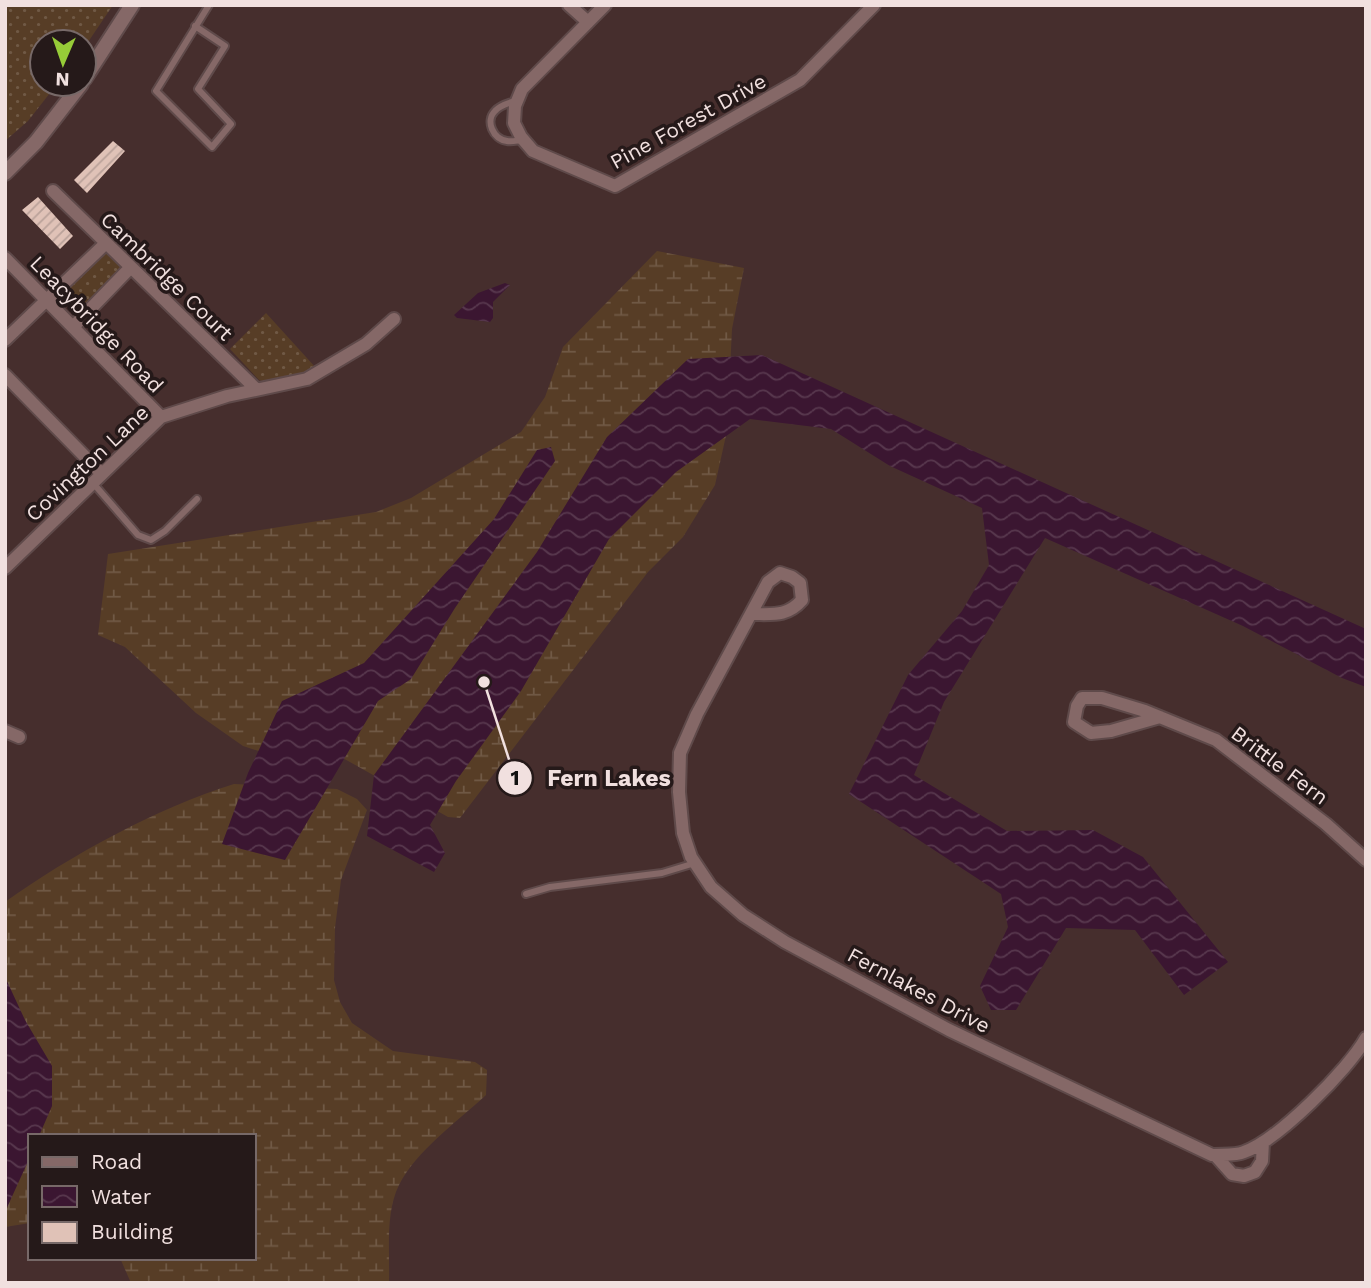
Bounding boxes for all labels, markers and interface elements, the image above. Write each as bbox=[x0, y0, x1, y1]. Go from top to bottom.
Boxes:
north arrow bbox=[28, 28, 98, 98]
text: N bbox=[55, 68, 70, 91]
street label: Pine Forest Drive bbox=[606, 68, 770, 174]
street label: Cambridge Court bbox=[96, 207, 238, 346]
street label: Leacybridge Road bbox=[25, 250, 169, 398]
street label: Covington Lane bbox=[20, 400, 154, 526]
street label: Brittle Fern bbox=[1226, 720, 1334, 810]
callout: Fern Lakes bbox=[498, 756, 684, 800]
text: 1 bbox=[510, 765, 520, 790]
text: Fern Lakes bbox=[547, 765, 671, 792]
street label: Fernlakes Drive bbox=[843, 942, 995, 1038]
legend bbox=[28, 1134, 256, 1260]
text: Road bbox=[91, 1149, 142, 1174]
text: Water bbox=[91, 1184, 152, 1209]
text: Building bbox=[91, 1219, 173, 1244]

